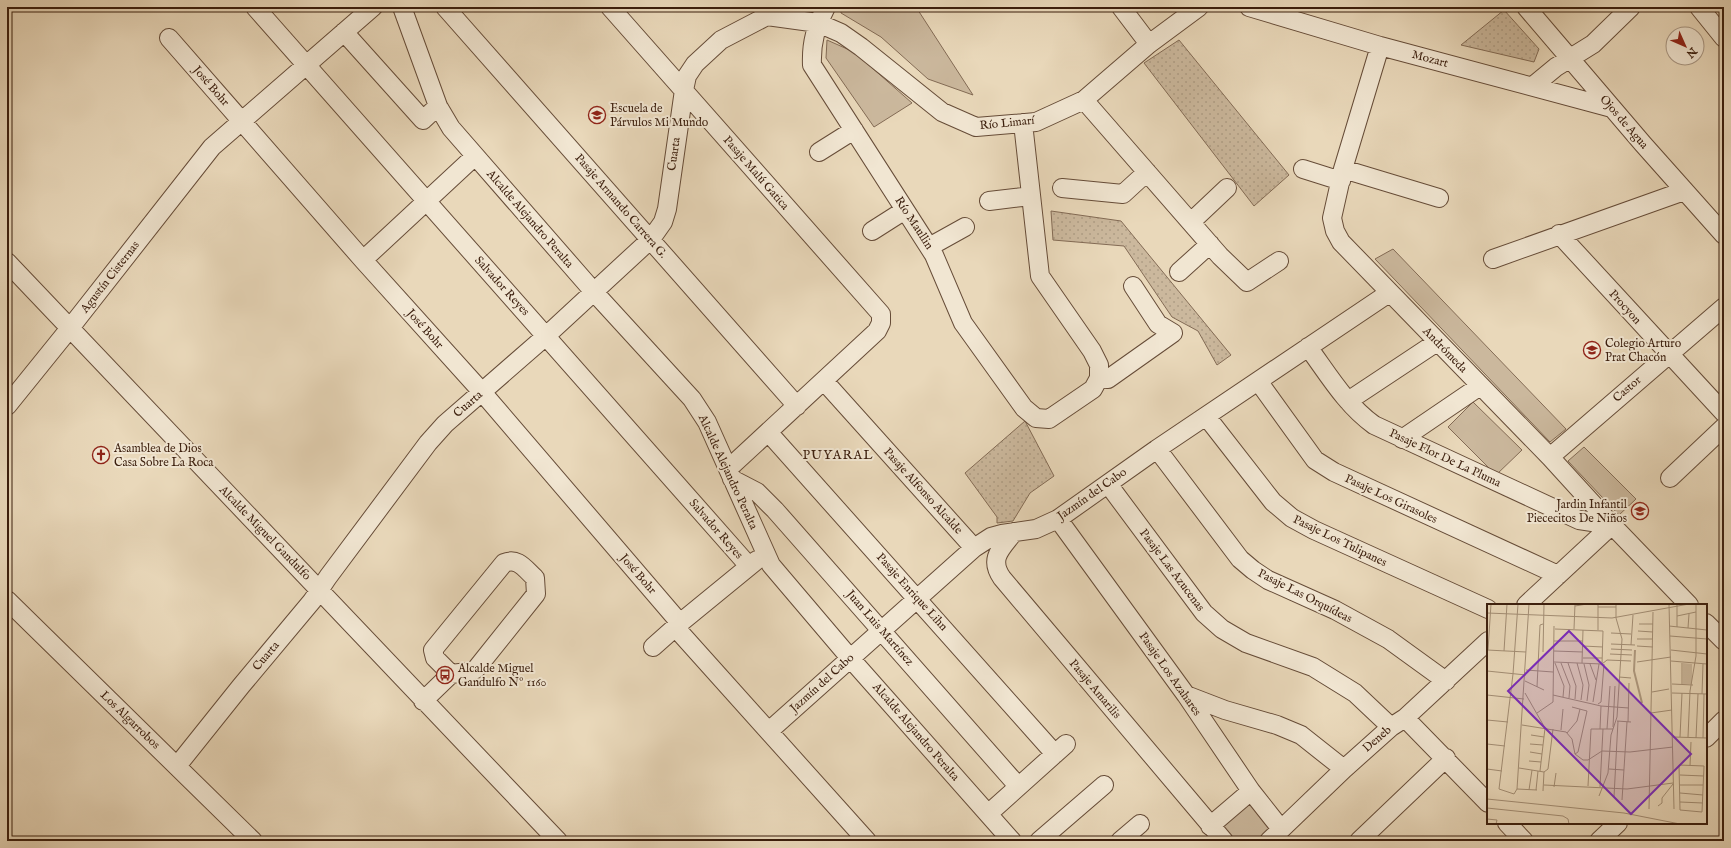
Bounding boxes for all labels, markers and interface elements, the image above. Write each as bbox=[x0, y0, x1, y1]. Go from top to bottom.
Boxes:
north arrow bbox=[1665, 26, 1705, 66]
text: N bbox=[1683, 43, 1700, 61]
street label: Mozart bbox=[1410, 47, 1450, 71]
street label: José Bohr bbox=[187, 61, 233, 110]
street label: Ojos de Agua bbox=[1596, 92, 1652, 153]
place label: Escuela de Párvulos Mi Mundo bbox=[610, 101, 709, 130]
school or university icon: Escuela de Párvulos Mi Mundo bbox=[587, 105, 607, 125]
street label: Río Limarí bbox=[979, 113, 1036, 133]
street label: Pasaje Malú Gatica bbox=[720, 133, 793, 214]
street label: Cuarta bbox=[664, 135, 684, 172]
street label: Pasaje Armando Carrera G. bbox=[572, 151, 670, 261]
street label: Alcalde Alejandro Peralta bbox=[483, 166, 577, 272]
street label: Río Maullin bbox=[891, 194, 937, 253]
street label: Agustín Cisternas bbox=[77, 238, 143, 317]
street label: Salvador Reyes bbox=[471, 253, 533, 319]
street label: Procyon bbox=[1606, 287, 1645, 328]
street label: José Bohr bbox=[401, 304, 447, 353]
street label: Andrómeda bbox=[1419, 323, 1471, 377]
place label: Colegio Arturo Prat Chacón bbox=[1605, 336, 1682, 365]
school or university icon: Colegio Arturo Prat Chacón bbox=[1582, 340, 1602, 360]
street label: Castor bbox=[1610, 372, 1645, 405]
street label: Cuarta bbox=[450, 387, 486, 421]
street label: Alcalde Alejandro Peralta bbox=[694, 411, 762, 533]
street label: Pasaje Flor De La Pluma bbox=[1387, 425, 1504, 491]
place label: Asamblea de Dios Casa Sobre La Roca bbox=[113, 441, 214, 470]
church icon: Asamblea de Dios Casa Sobre La Roca bbox=[91, 445, 111, 465]
street label: Pasaje Alfonso Alcalde bbox=[880, 445, 966, 538]
district label: PUYARAL bbox=[803, 447, 873, 464]
street label: Jazmín del Cabo bbox=[1053, 464, 1131, 525]
street label: Pasaje Los Girasoles bbox=[1342, 471, 1440, 527]
street label: Alcalde Miguel Gandulfo bbox=[215, 482, 314, 584]
street label: Salvador Reyes bbox=[686, 496, 746, 562]
place label: Jardin Infantil Piececitos De Niños bbox=[1527, 497, 1628, 526]
school or university icon: Jardin Infantil Piececitos De Niños bbox=[1630, 501, 1650, 521]
street label: Pasaje Los Tulipanes bbox=[1290, 512, 1389, 571]
street label: Pasaje Las Azucenas bbox=[1136, 526, 1208, 614]
street label: José Bohr bbox=[614, 549, 660, 598]
street label: Pasaje Enrique Lihn bbox=[872, 550, 951, 635]
street label: Pasaje Las Orquídeas bbox=[1255, 566, 1355, 627]
street label: Juan Luis Martínez bbox=[841, 586, 917, 670]
inset map bbox=[1487, 604, 1707, 824]
street label: Pasaje Los Azahares bbox=[1135, 629, 1205, 719]
street label: Cuarta bbox=[249, 638, 283, 674]
street label: Jazmín del Cabo bbox=[785, 650, 858, 718]
street label: Pasaje Amarilis bbox=[1066, 656, 1124, 722]
place label: Alcalde Miguel Gandulfo Nº 1160 bbox=[457, 661, 547, 690]
bus stop icon: Alcalde Miguel Gandulfo Nº 1160 bbox=[435, 665, 455, 685]
street label: Alcalde Alejandro Peralta bbox=[869, 679, 963, 785]
street label: Los Algarrobos bbox=[97, 688, 163, 752]
street label: Deneb bbox=[1359, 722, 1395, 756]

